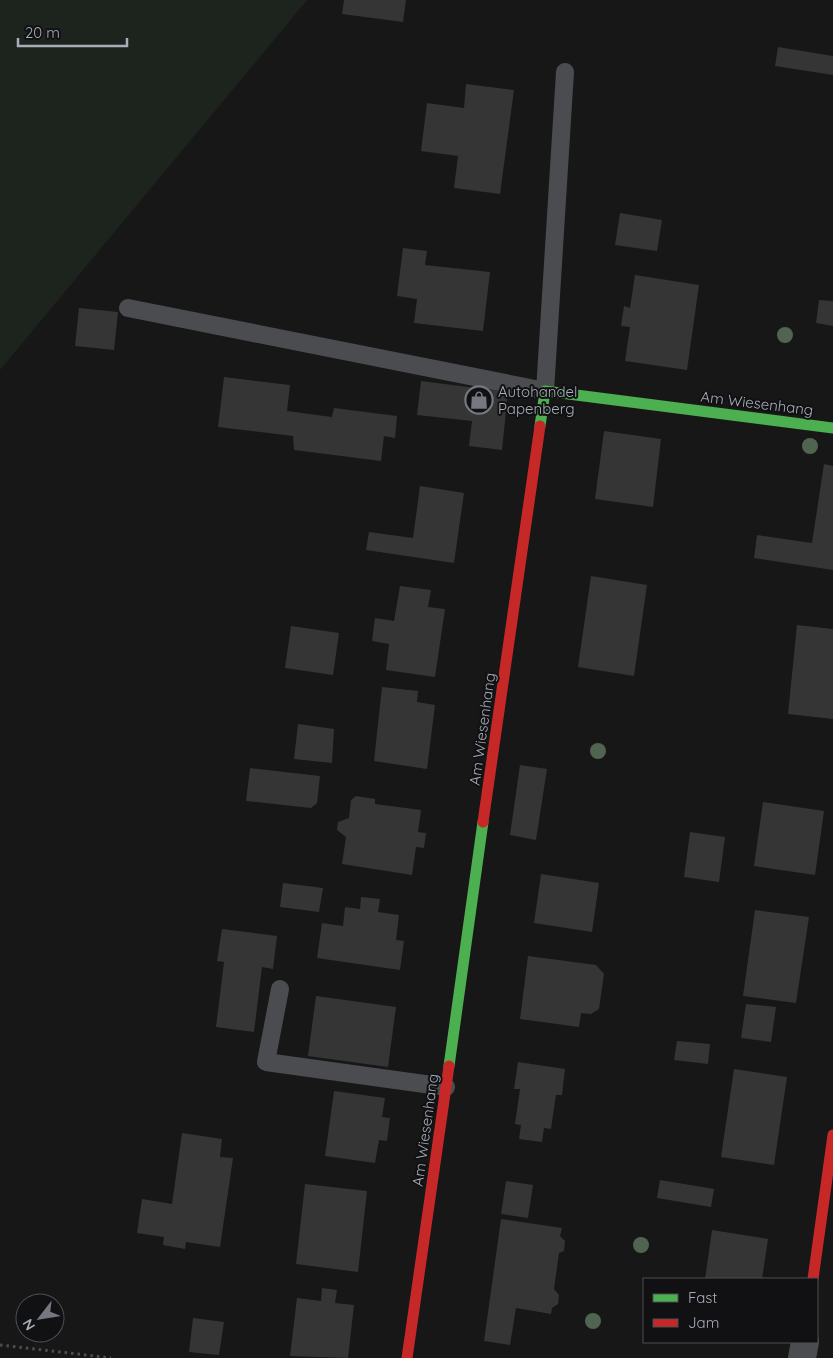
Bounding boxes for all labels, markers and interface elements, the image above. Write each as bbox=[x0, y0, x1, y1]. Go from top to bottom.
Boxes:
scale bar bbox=[18, 15, 126, 47]
text: 20 m bbox=[25, 23, 60, 42]
place label: Autohandel Papenberg bbox=[498, 382, 577, 418]
shop icon: Autohandel Papenberg bbox=[464, 385, 494, 415]
street label: Am Wiesenhang bbox=[700, 387, 814, 419]
street label: Am Wiesenhang bbox=[465, 671, 499, 787]
street label: Am Wiesenhang bbox=[408, 1072, 442, 1188]
legend bbox=[643, 1278, 818, 1343]
text: Fast bbox=[688, 1288, 717, 1307]
north arrow bbox=[15, 1293, 65, 1343]
text: Jam bbox=[688, 1313, 719, 1332]
text: N bbox=[18, 1316, 39, 1334]

